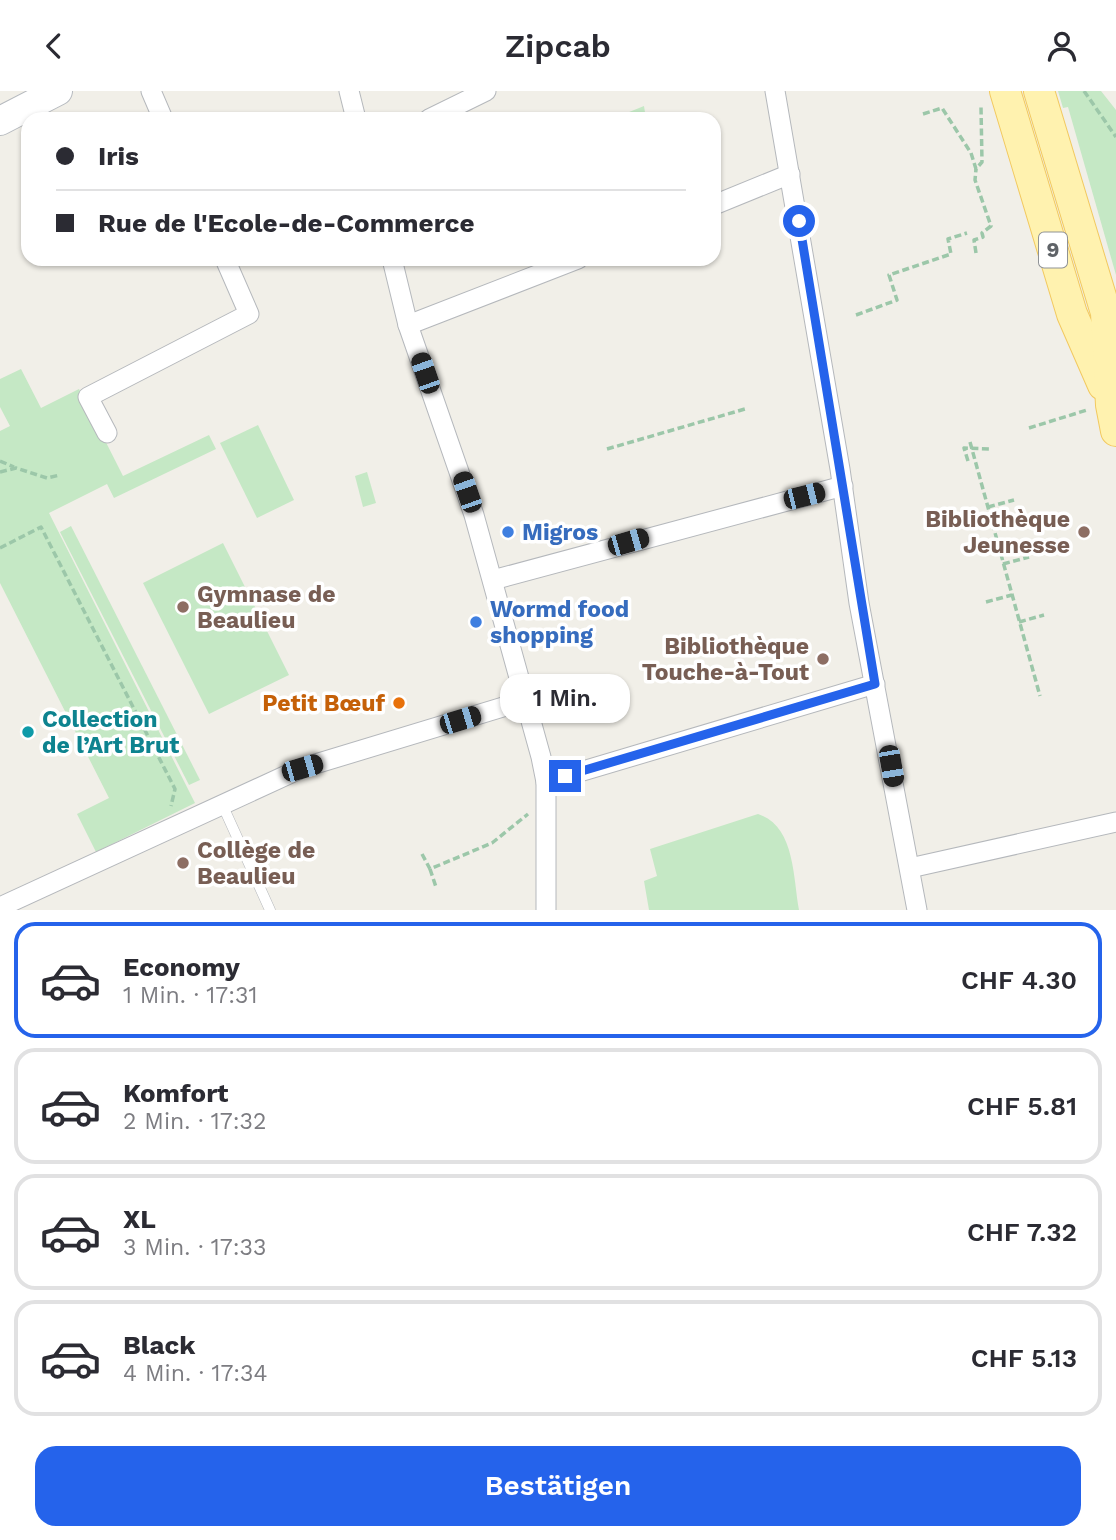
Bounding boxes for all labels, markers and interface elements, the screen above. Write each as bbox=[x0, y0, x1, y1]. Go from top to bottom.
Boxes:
icon: back bbox=[35, 27, 73, 65]
text: Zipcab bbox=[505, 27, 611, 65]
icon: person bbox=[1043, 27, 1081, 65]
text: Iris bbox=[98, 141, 139, 171]
route start bbox=[783, 205, 815, 237]
text: Rue de l'Ecole-de-Commerce bbox=[98, 208, 474, 238]
road number: 9 bbox=[1039, 233, 1067, 267]
car bbox=[409, 350, 442, 396]
car bbox=[451, 469, 484, 515]
car bbox=[782, 481, 827, 511]
place label: Bibliothèque Jeunesse bbox=[925, 506, 1070, 559]
place label: Migros bbox=[522, 519, 598, 546]
marker: Migros bbox=[500, 524, 516, 540]
marker: Bibliothèque Jeunesse bbox=[1076, 524, 1092, 540]
car bbox=[605, 526, 652, 558]
place label: Gymnase de Beaulieu bbox=[197, 581, 336, 634]
place label: Wormd food shopping bbox=[490, 596, 629, 649]
marker: Gymnase de Beaulieu bbox=[175, 599, 191, 615]
marker: Wormd food shopping bbox=[468, 614, 484, 630]
place label: Bibliothèque Touche-à-Tout bbox=[642, 633, 809, 686]
marker: Bibliothèque Touche-à-Tout bbox=[815, 651, 831, 667]
callout: 1 Min. bbox=[500, 675, 630, 723]
text: 1 Min. bbox=[533, 685, 597, 712]
place label: Petit Bœuf bbox=[262, 690, 385, 717]
marker: Petit Bœuf bbox=[391, 695, 407, 711]
car bbox=[437, 704, 484, 736]
place label: Collection de l’Art Brut bbox=[42, 706, 179, 759]
marker: Collection de l’Art Brut bbox=[20, 724, 36, 740]
car bbox=[878, 743, 905, 789]
car bbox=[279, 752, 326, 784]
route end bbox=[549, 760, 581, 792]
place label: Collège de Beaulieu bbox=[197, 837, 315, 890]
marker: Collège de Beaulieu bbox=[175, 855, 191, 871]
icon: car bbox=[39, 949, 102, 1012]
text: Economy bbox=[123, 952, 240, 982]
text: CHF 4.30 bbox=[961, 965, 1077, 995]
text: 1 Min. · 17:31 bbox=[123, 982, 257, 1009]
icon: car bbox=[39, 1075, 102, 1138]
text: Komfort bbox=[123, 1078, 228, 1108]
text: CHF 5.81 bbox=[967, 1091, 1077, 1121]
text: 2 Min. · 17:32 bbox=[123, 1108, 266, 1135]
icon: car bbox=[39, 1201, 102, 1264]
text: XL bbox=[123, 1204, 156, 1234]
text: CHF 7.32 bbox=[967, 1217, 1077, 1247]
text: 3 Min. · 17:33 bbox=[123, 1234, 266, 1261]
icon: car bbox=[39, 1327, 102, 1390]
text: Black bbox=[123, 1330, 195, 1360]
text: CHF 5.13 bbox=[971, 1343, 1077, 1373]
text: 4 Min. · 17:34 bbox=[123, 1360, 268, 1387]
button: Bestätigen bbox=[35, 1446, 1081, 1526]

